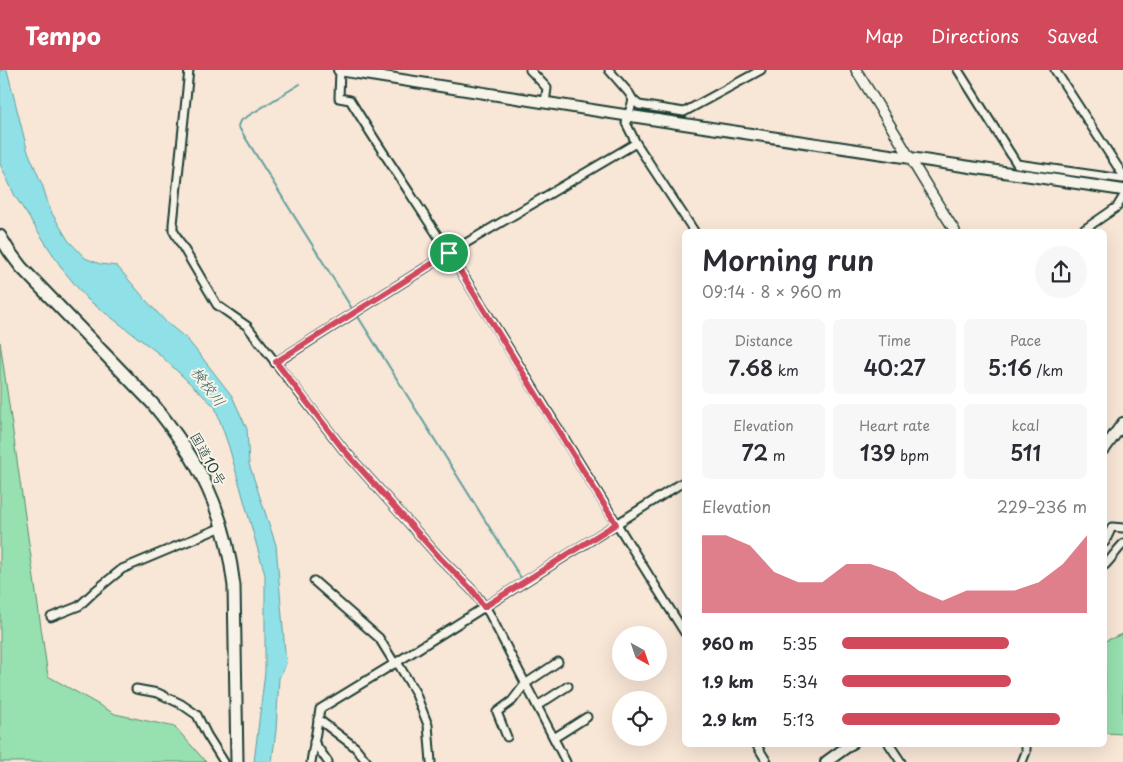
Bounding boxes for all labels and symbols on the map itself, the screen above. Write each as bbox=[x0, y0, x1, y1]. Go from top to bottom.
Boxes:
pin bbox=[428, 232, 470, 274]
water label: 検校川 bbox=[186, 361, 232, 411]
street label: 国道10号 bbox=[185, 428, 232, 489]
north arrow bbox=[612, 626, 668, 681]

